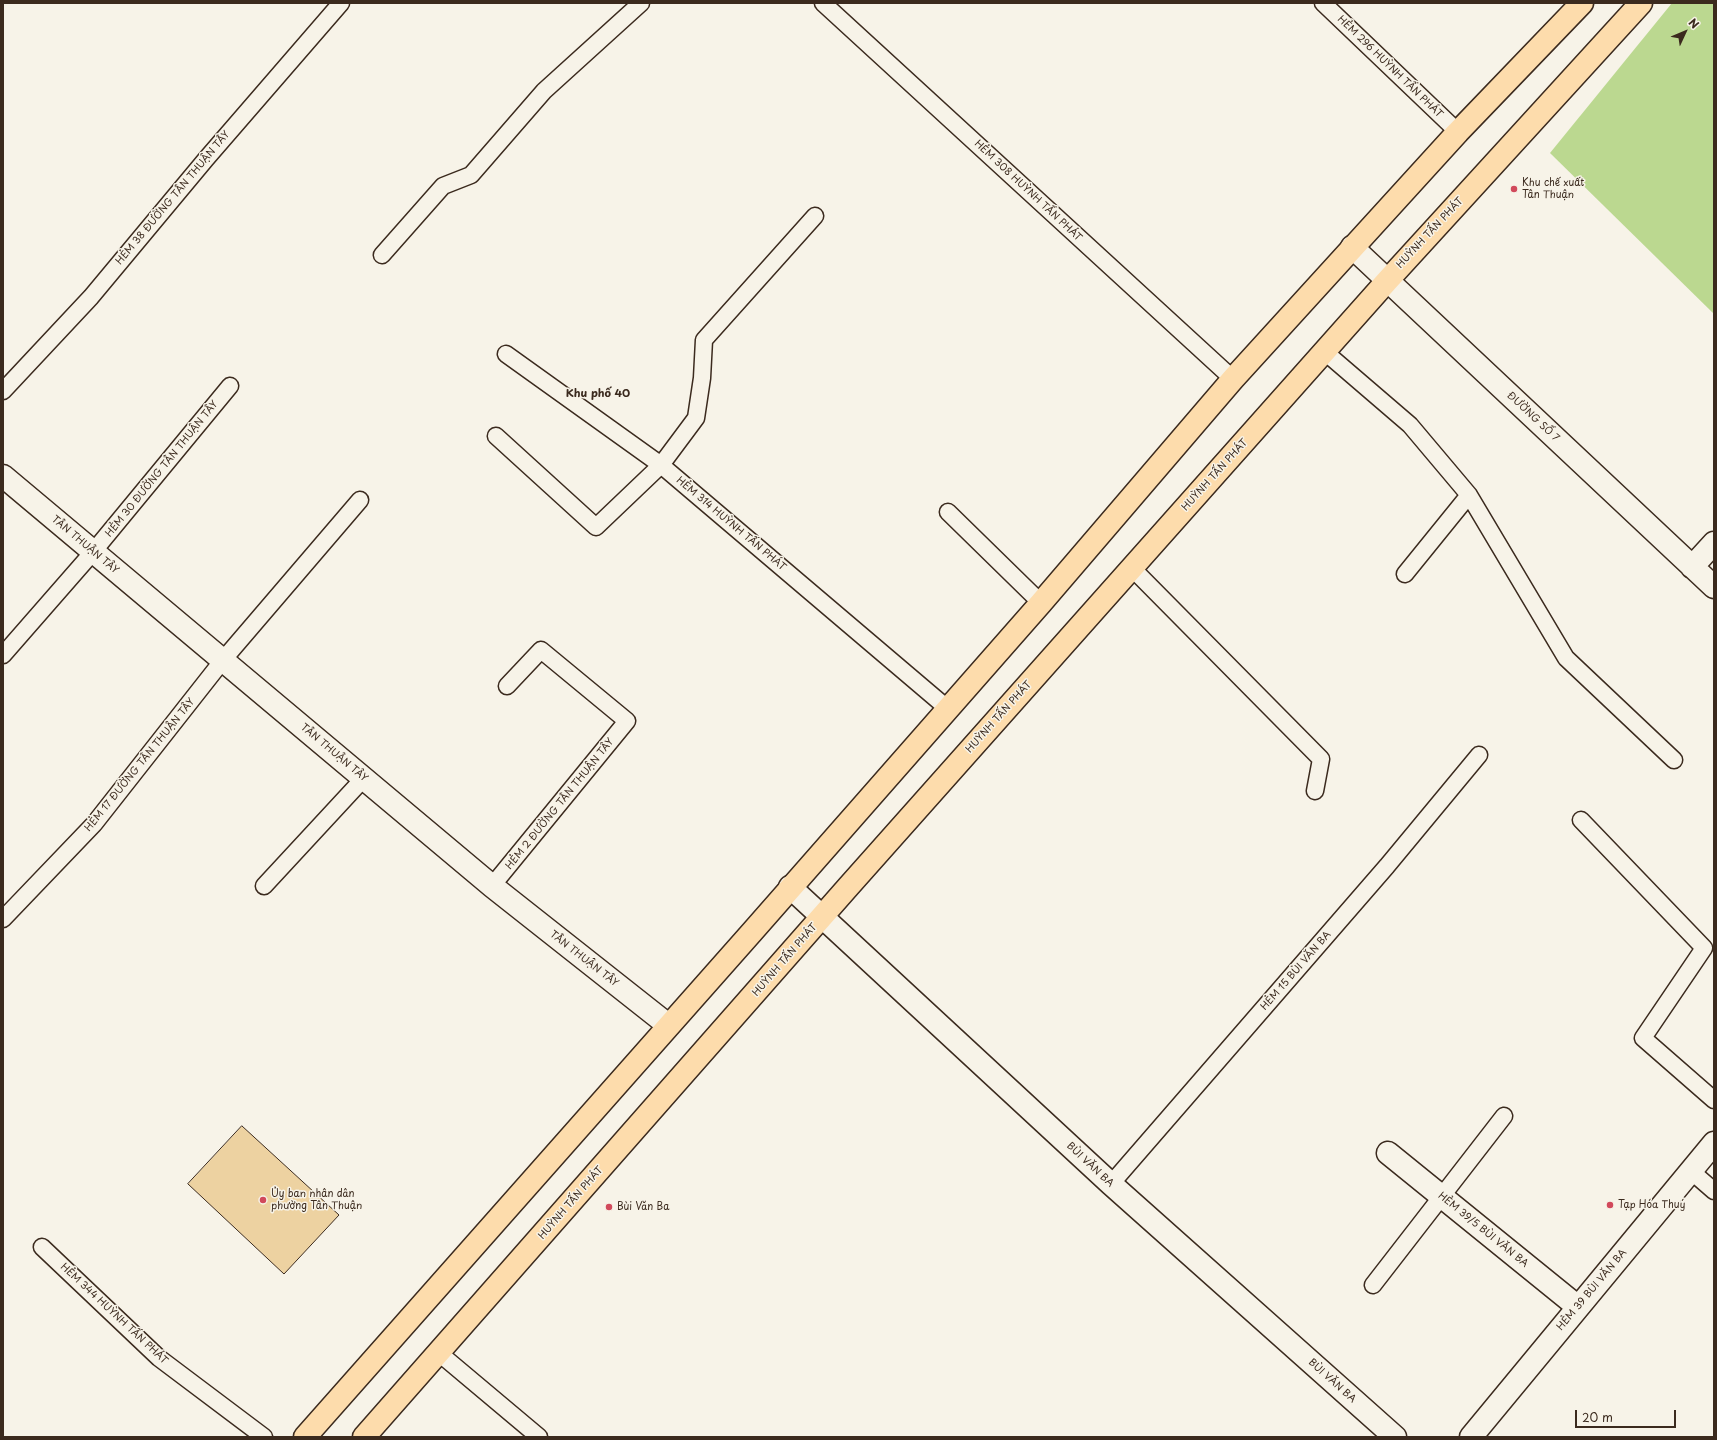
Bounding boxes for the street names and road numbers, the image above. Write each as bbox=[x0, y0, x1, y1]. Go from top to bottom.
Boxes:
street label: HẺM 296 HUỲNH TẤN PHÁT bbox=[1335, 13, 1445, 121]
street label: HẺM 38 ĐƯỜNG TÂN THUẬN TÂY bbox=[113, 129, 233, 267]
street label: HẺM 308 HUỲNH TẤN PHÁT bbox=[972, 138, 1084, 244]
street label: HUỲNH TẤN PHÁT bbox=[1394, 195, 1466, 271]
street label: ĐƯỜNG SỐ 7 bbox=[1504, 390, 1562, 444]
street label: HẺM 30 ĐƯỜNG TÂN THUẬN TÂY bbox=[103, 398, 221, 540]
street label: HUỲNH TẤN PHÁT bbox=[1180, 437, 1250, 513]
street label: HẺM 314 HUỲNH TẤN PHÁT bbox=[674, 474, 788, 574]
street label: TÂN THUẬN TÂY bbox=[49, 513, 121, 577]
street label: HUỲNH TẤN PHÁT bbox=[964, 679, 1034, 755]
street label: HẺM 17 ĐƯỜNG TÂN THUẬN TÂY bbox=[83, 696, 197, 834]
street label: TÂN THUẬN TÂY bbox=[298, 721, 370, 785]
street label: HẺM 2 ĐƯỜNG TÂN THUẬN TÂY bbox=[503, 736, 617, 872]
street label: HUỲNH TẤN PHÁT bbox=[750, 921, 820, 999]
street label: TÂN THUẬN TÂY bbox=[547, 928, 621, 990]
street label: HẺM 15 BÙI VĂN BA bbox=[1258, 929, 1334, 1013]
street label: BÙI VĂN BA bbox=[1064, 1140, 1116, 1190]
street label: HUỲNH TẤN PHÁT bbox=[536, 1164, 606, 1242]
street label: HẺM 39/5 BÙI VĂN BA bbox=[1435, 1190, 1531, 1270]
street label: HẺM 39 BÙI VĂN BA bbox=[1555, 1247, 1629, 1333]
street label: HẺM 344 HUỲNH TẤN PHÁT bbox=[58, 1261, 170, 1367]
street label: BÙI VĂN BA bbox=[1306, 1356, 1358, 1406]

